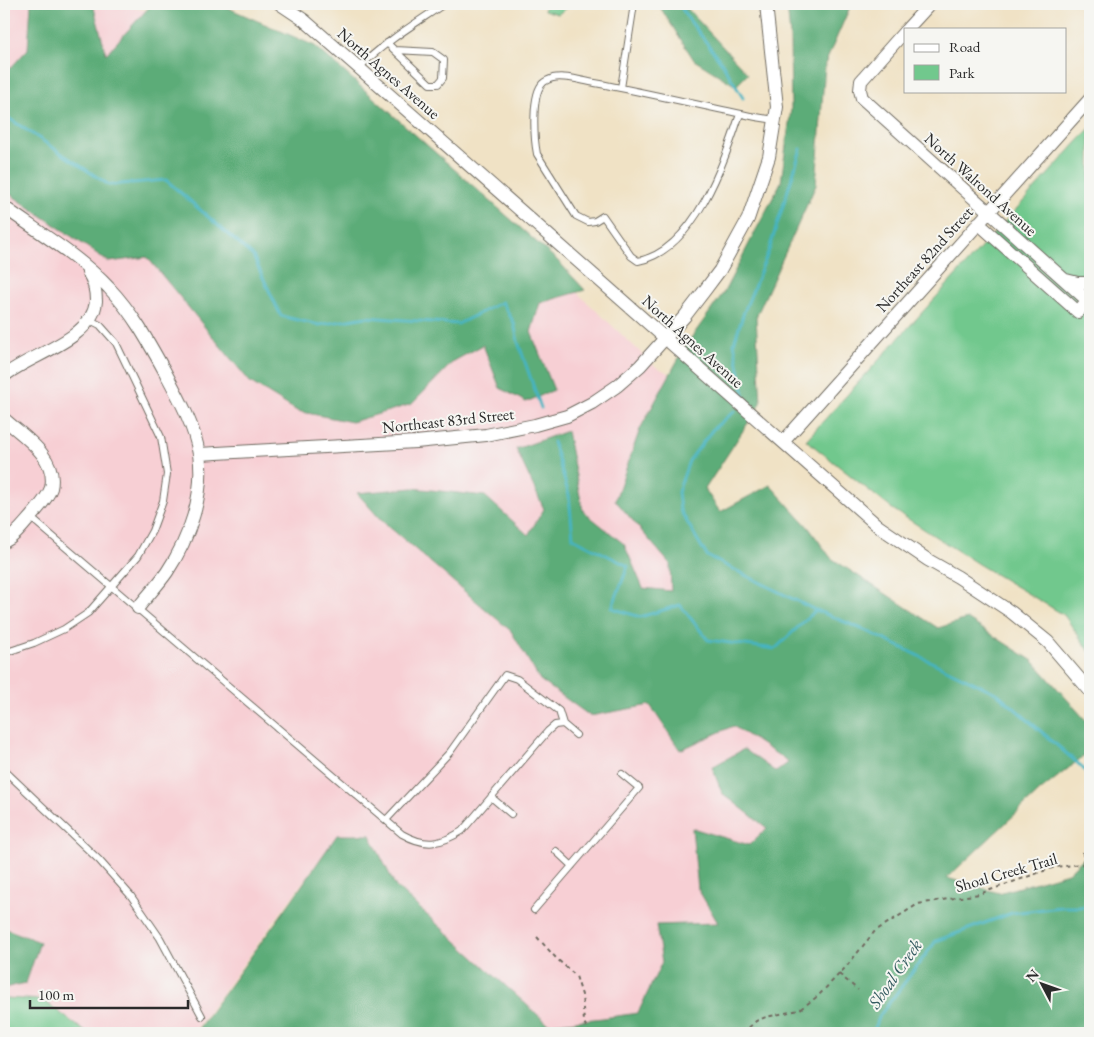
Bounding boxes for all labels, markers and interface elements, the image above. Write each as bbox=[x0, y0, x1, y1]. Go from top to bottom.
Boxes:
street label: North Agnes Avenue bbox=[333, 23, 444, 124]
legend bbox=[904, 28, 1066, 92]
text: Road bbox=[949, 37, 981, 56]
text: Park bbox=[949, 63, 976, 82]
street label: North Walrond Avenue bbox=[920, 128, 1041, 241]
street label: Northeast 82nd Street bbox=[871, 202, 978, 317]
street label: North Agnes Avenue bbox=[638, 290, 748, 392]
street label: Northeast 83rd Street bbox=[381, 403, 515, 438]
street label: Shoal Creek Trail bbox=[953, 848, 1060, 897]
water label: Shoal Creek bbox=[862, 935, 927, 1014]
north arrow bbox=[1016, 960, 1066, 1010]
text: N bbox=[1022, 965, 1043, 986]
scale bar bbox=[30, 977, 188, 1009]
text: 100 m bbox=[38, 985, 75, 1004]

